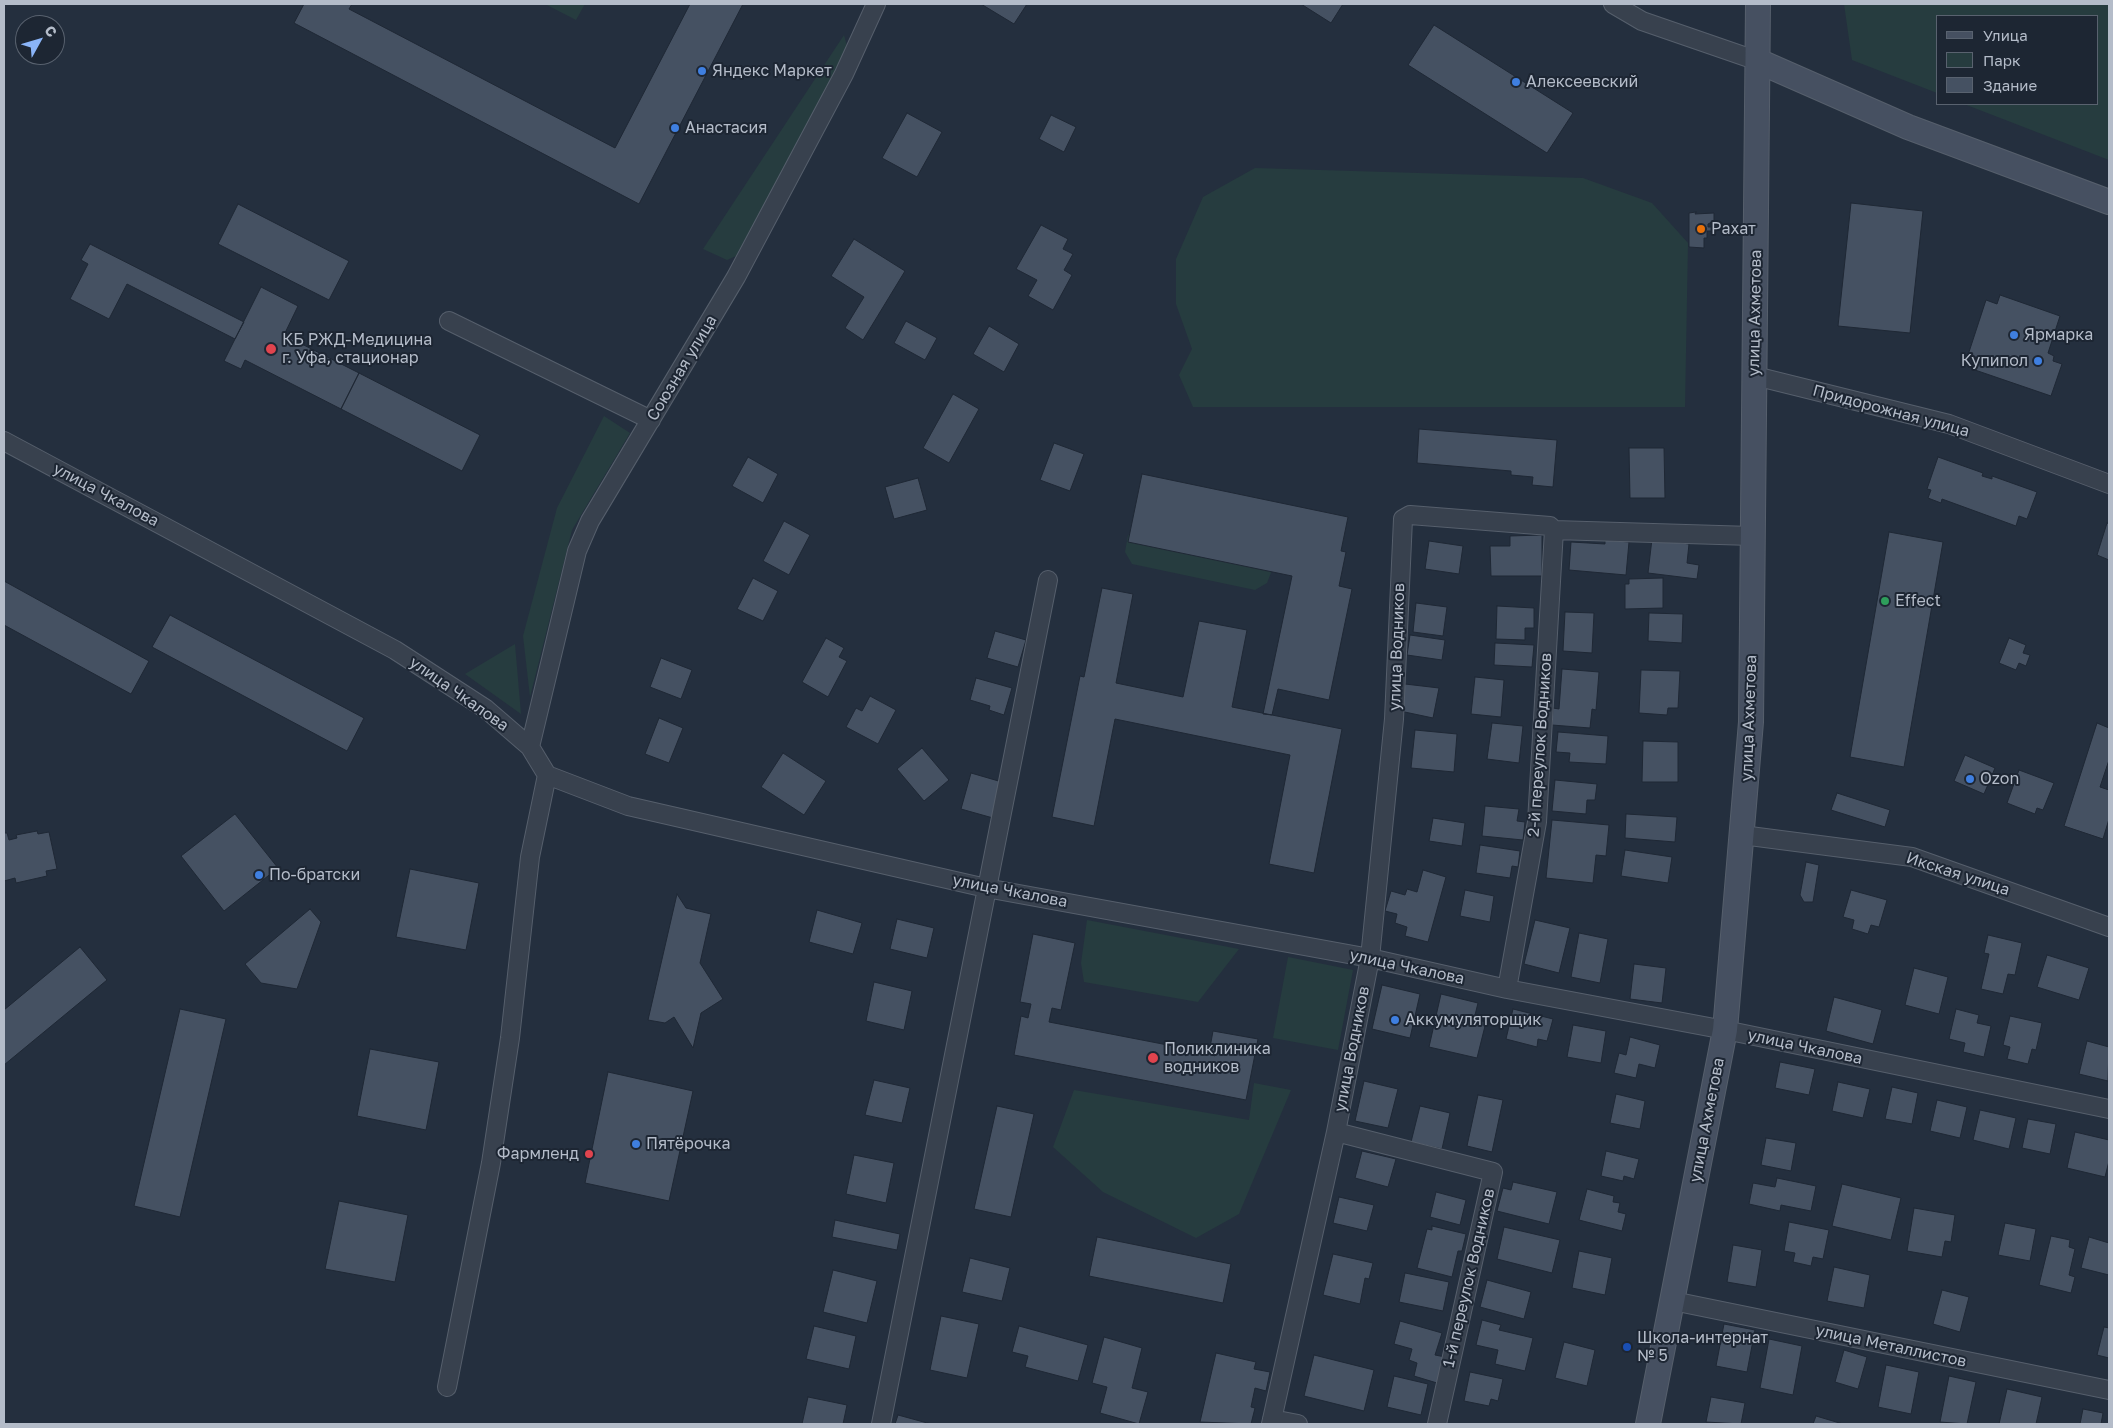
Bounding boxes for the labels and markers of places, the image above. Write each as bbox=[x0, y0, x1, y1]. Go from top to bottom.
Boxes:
place label: Яндекс Маркет bbox=[712, 61, 832, 81]
marker: Яндекс Маркет bbox=[696, 65, 708, 77]
place label: Алексеевский bbox=[1526, 72, 1638, 92]
marker: Алексеевский bbox=[1510, 76, 1522, 88]
place label: Анастасия bbox=[685, 118, 767, 138]
marker: Анастасия bbox=[669, 122, 681, 134]
place label: Рахат bbox=[1711, 219, 1756, 239]
marker: Рахат bbox=[1695, 223, 1707, 235]
place label: Ярмарка bbox=[2024, 325, 2093, 345]
marker: Ярмарка bbox=[2008, 329, 2020, 341]
place label: КБ РЖД-Медицина г. Уфа, стационар bbox=[282, 330, 432, 368]
marker: КБ РЖД-Медицина г. Уфа, стационар bbox=[264, 342, 278, 356]
place label: Купипол bbox=[1961, 351, 2028, 371]
marker: Купипол bbox=[2032, 355, 2044, 367]
place label: Effect bbox=[1895, 591, 1941, 611]
marker: Effect bbox=[1879, 595, 1891, 607]
place label: Ozon bbox=[1980, 769, 2019, 789]
marker: Ozon bbox=[1964, 773, 1976, 785]
place label: По-братски bbox=[269, 865, 360, 885]
marker: По-братски bbox=[253, 869, 265, 881]
place label: Аккумуляторщик bbox=[1405, 1010, 1541, 1030]
marker: Аккумуляторщик bbox=[1389, 1014, 1401, 1026]
place label: Поликлиника водников bbox=[1164, 1039, 1271, 1077]
marker: Поликлиника водников bbox=[1146, 1051, 1160, 1065]
place label: Пятёрочка bbox=[646, 1134, 730, 1154]
marker: Пятёрочка bbox=[630, 1138, 642, 1150]
place label: Фармленд bbox=[497, 1144, 579, 1164]
marker: Фармленд bbox=[583, 1148, 595, 1160]
place label: Школа-интернат № 5 bbox=[1637, 1328, 1768, 1366]
marker: Школа-интернат № 5 bbox=[1621, 1341, 1633, 1353]

